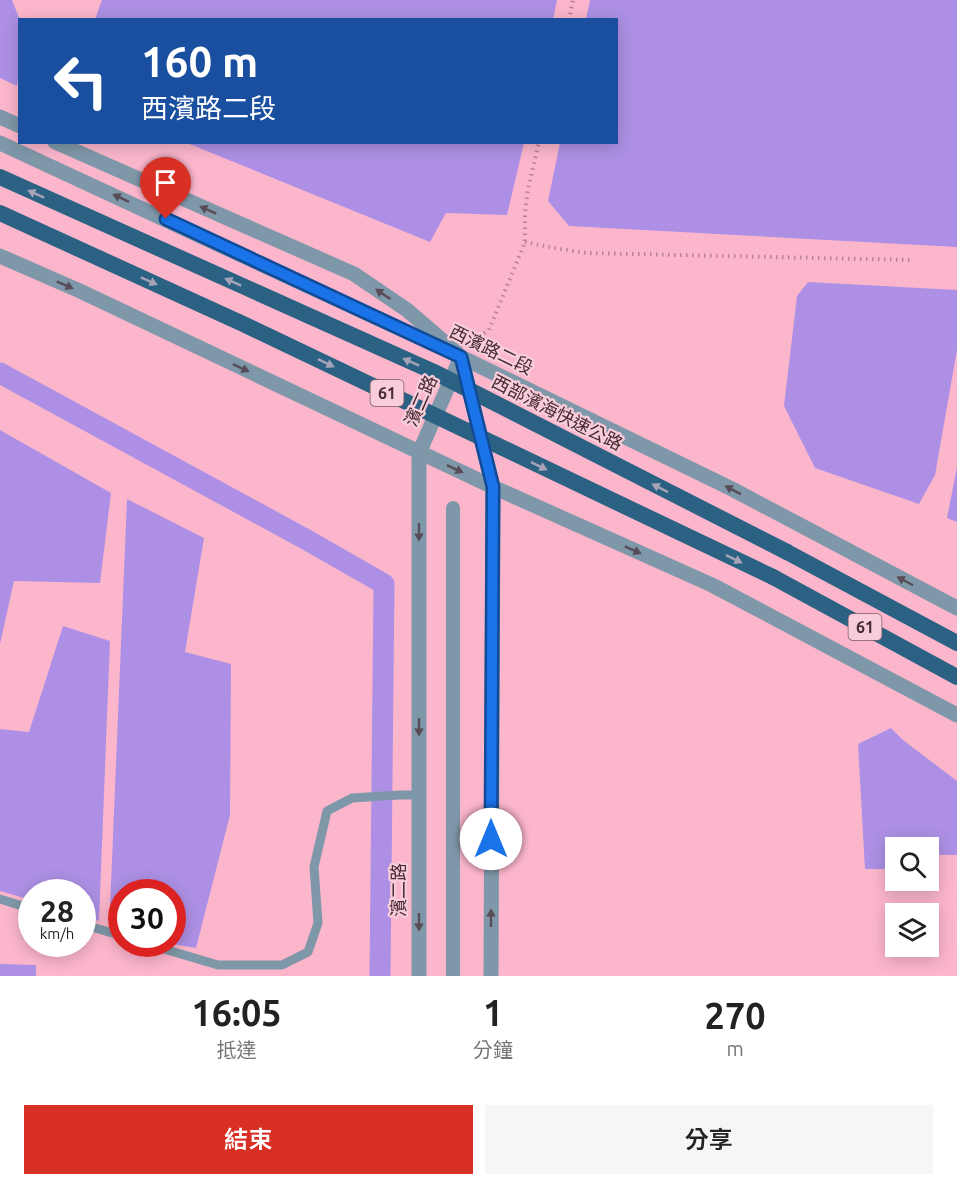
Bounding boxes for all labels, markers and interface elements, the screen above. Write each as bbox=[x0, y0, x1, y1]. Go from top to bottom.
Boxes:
text: 160 m bbox=[141, 38, 258, 85]
icon: left bbox=[42, 42, 120, 120]
text: 西濱路二段 bbox=[141, 93, 276, 123]
pin bbox=[140, 157, 191, 219]
icon: arrive bbox=[149, 166, 182, 199]
one-way arrow bbox=[28, 189, 45, 198]
one-way arrow bbox=[111, 193, 129, 203]
one-way arrow bbox=[199, 205, 216, 214]
one-way arrow bbox=[140, 276, 158, 286]
one-way arrow bbox=[225, 278, 242, 287]
one-way arrow bbox=[56, 280, 73, 289]
one-way arrow bbox=[375, 289, 391, 300]
street label: 西濱路二段 bbox=[447, 320, 536, 378]
one-way arrow bbox=[402, 357, 420, 367]
one-way arrow bbox=[317, 359, 334, 368]
one-way arrow bbox=[232, 363, 249, 372]
street label: 西部濱海快速公路 bbox=[489, 371, 626, 454]
street label: 濱二路 bbox=[400, 372, 440, 429]
road number: 61 bbox=[370, 380, 404, 406]
one-way arrow bbox=[531, 461, 548, 470]
one-way arrow bbox=[447, 465, 464, 474]
one-way arrow bbox=[652, 483, 669, 492]
one-way arrow bbox=[724, 485, 741, 495]
one-way arrow bbox=[414, 523, 424, 542]
one-way arrow bbox=[624, 545, 641, 554]
one-way arrow bbox=[726, 554, 743, 563]
one-way arrow bbox=[897, 576, 914, 586]
road number: 61 bbox=[848, 614, 882, 640]
one-way arrow bbox=[414, 718, 424, 737]
position arrow bbox=[459, 807, 523, 871]
map controls bbox=[885, 837, 939, 957]
button: search bbox=[885, 837, 939, 891]
street label: 濱二路 bbox=[388, 863, 408, 917]
speed limit sign: 30 bbox=[108, 879, 186, 957]
text: 28 bbox=[40, 894, 74, 928]
button: layers bbox=[885, 903, 939, 957]
one-way arrow bbox=[486, 908, 496, 927]
one-way arrow bbox=[414, 913, 424, 932]
text: km/h bbox=[40, 925, 74, 942]
text: 16:05 bbox=[192, 992, 282, 1033]
text: 1 bbox=[483, 992, 503, 1033]
text: 270 bbox=[705, 995, 766, 1036]
text: m bbox=[726, 1037, 744, 1060]
text: 抵達 bbox=[217, 1038, 257, 1061]
text: 分鐘 bbox=[473, 1038, 513, 1061]
button: 結束 bbox=[24, 1105, 473, 1174]
button: 分享 bbox=[485, 1105, 933, 1174]

